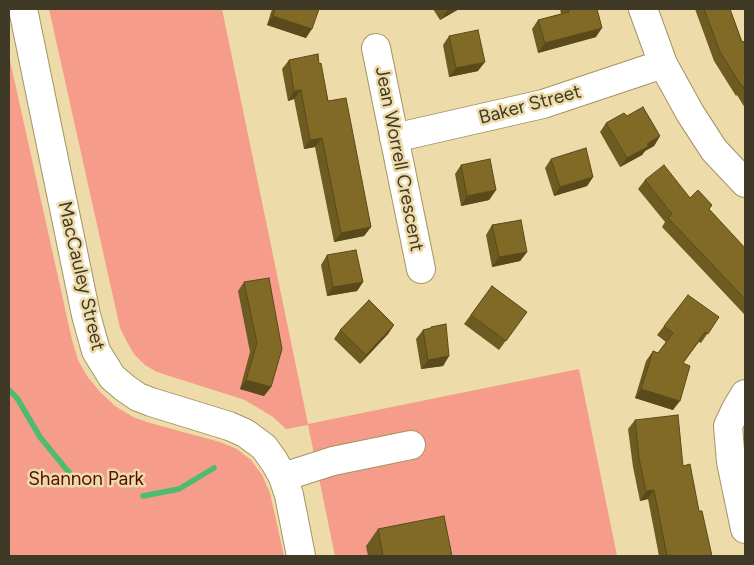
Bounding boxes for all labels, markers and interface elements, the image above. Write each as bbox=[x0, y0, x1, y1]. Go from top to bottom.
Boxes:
street label: Jean Worrell Crescent bbox=[370, 65, 428, 253]
street label: Baker Street bbox=[476, 80, 584, 130]
street label: MacCauley Street bbox=[53, 199, 109, 353]
park label: Shannon Park bbox=[28, 468, 144, 490]

